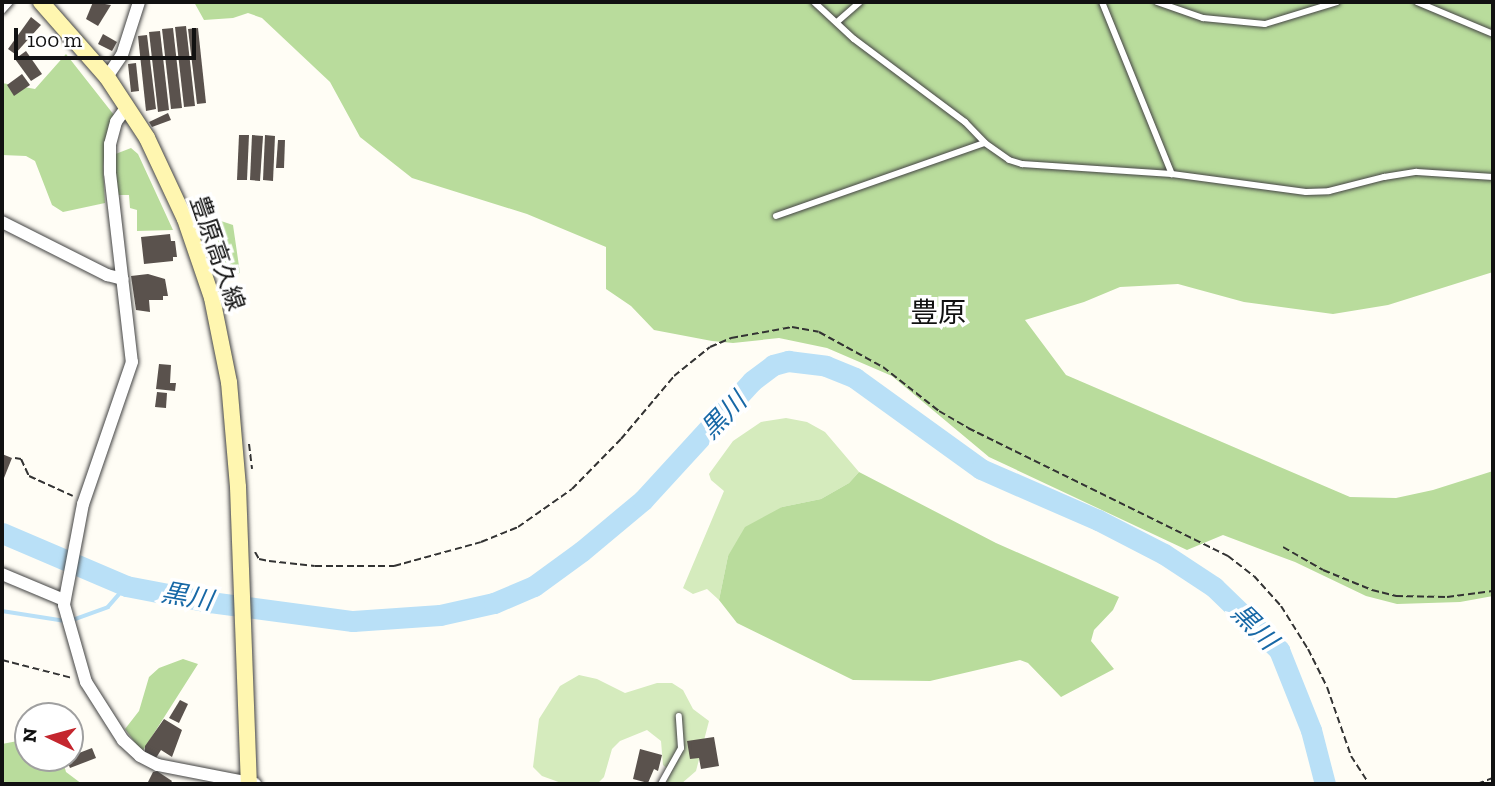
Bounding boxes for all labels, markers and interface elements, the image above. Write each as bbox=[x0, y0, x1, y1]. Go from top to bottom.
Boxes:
scale bar bbox=[18, 14, 200, 58]
text: 100 m bbox=[27, 27, 82, 52]
street label: 豊原高久線 bbox=[185, 192, 251, 314]
district label: 豊原 bbox=[910, 296, 966, 330]
water label: 黒川 bbox=[695, 386, 753, 446]
water label: 黒川 bbox=[159, 577, 215, 617]
water label: 黒川 bbox=[1225, 598, 1283, 656]
north arrow bbox=[14, 702, 84, 772]
text: N bbox=[17, 727, 42, 744]

